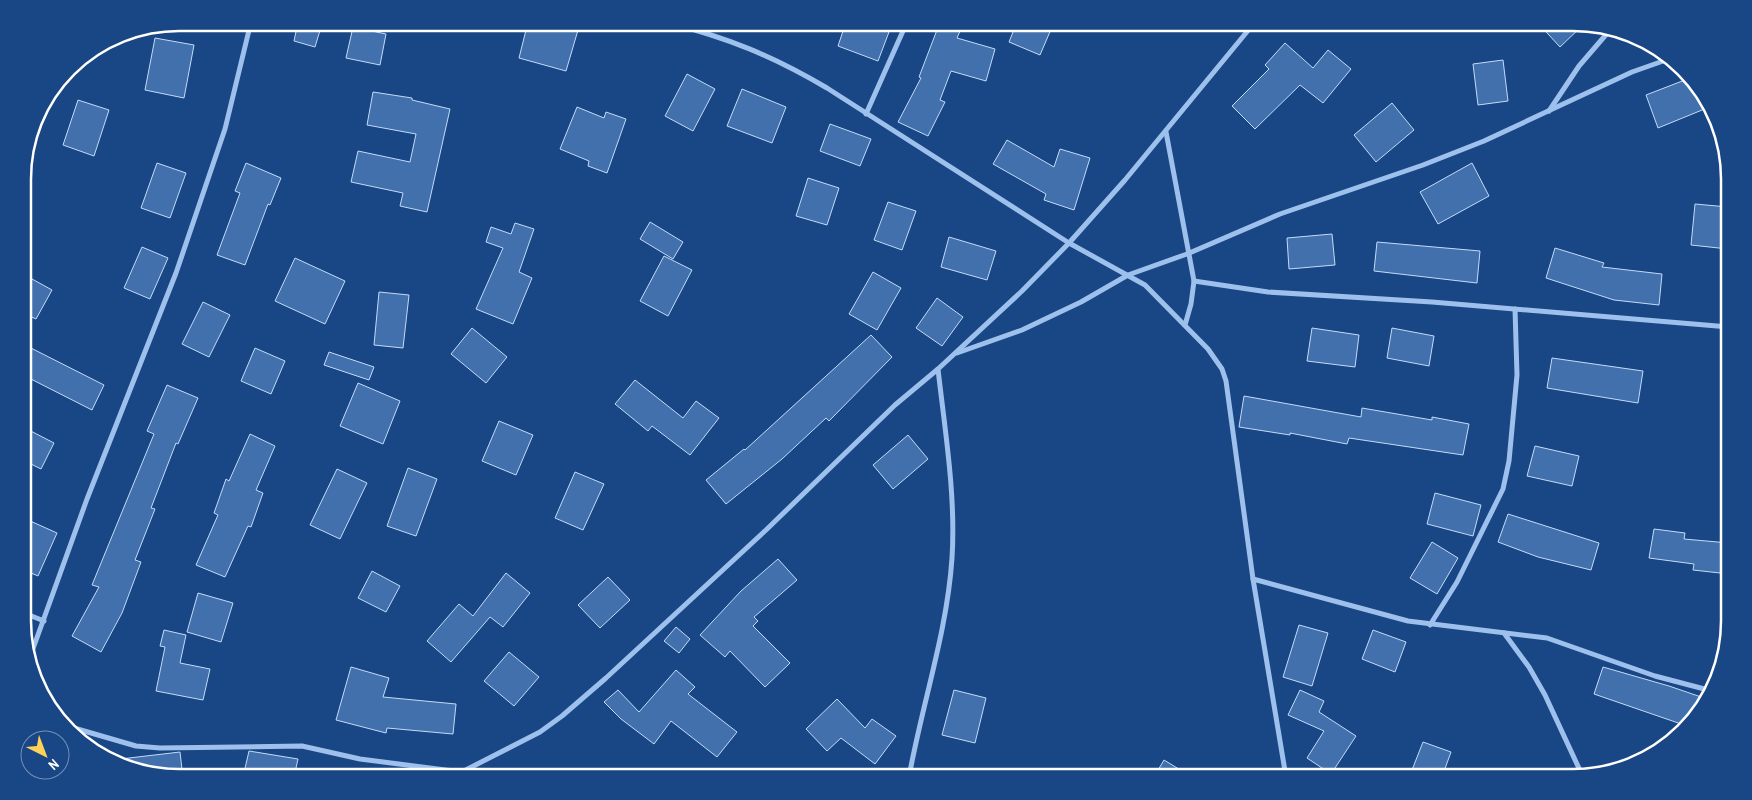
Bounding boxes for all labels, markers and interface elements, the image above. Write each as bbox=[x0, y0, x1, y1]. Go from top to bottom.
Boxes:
north arrow bbox=[20, 730, 70, 780]
text: N bbox=[45, 755, 63, 774]

